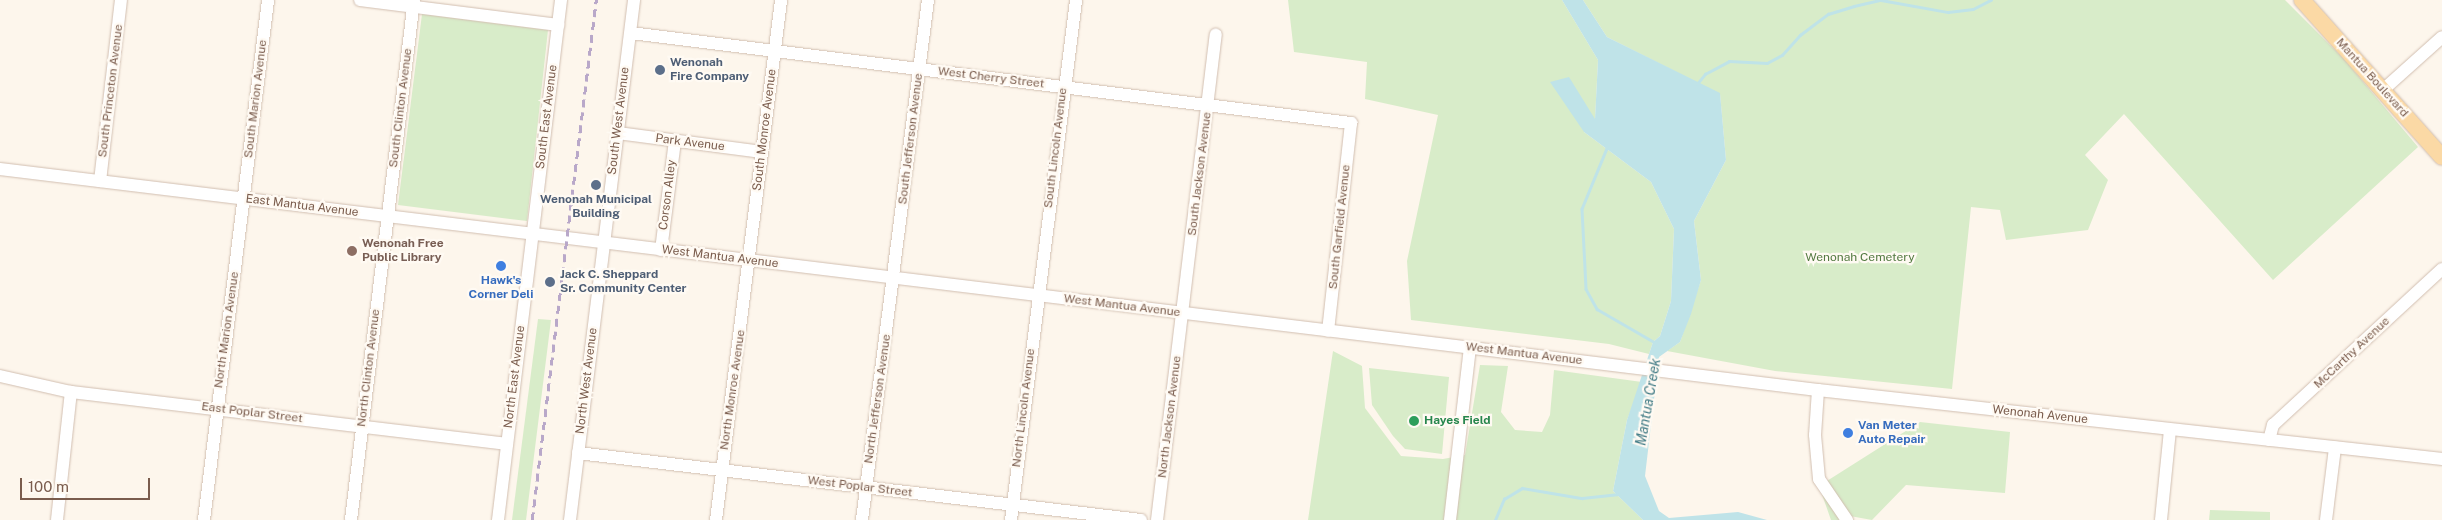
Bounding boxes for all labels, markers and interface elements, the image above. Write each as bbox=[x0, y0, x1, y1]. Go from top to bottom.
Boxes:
street label: South Princeton Avenue bbox=[96, 24, 126, 158]
street label: Mantua Boulevard bbox=[2333, 36, 2411, 120]
street label: South Marion Avenue bbox=[242, 39, 270, 159]
street label: South Clinton Avenue bbox=[387, 47, 415, 169]
place label: Wenonah Fire Company bbox=[670, 56, 749, 84]
street label: South East Avenue bbox=[533, 64, 561, 170]
marker: Wenonah Fire Company bbox=[654, 64, 666, 76]
street label: West Cherry Street bbox=[937, 64, 1045, 92]
street label: South West Avenue bbox=[605, 66, 633, 176]
street label: South Monroe Avenue bbox=[750, 68, 780, 192]
street label: South Jefferson Avenue bbox=[896, 73, 926, 205]
street label: South Lincoln Avenue bbox=[1041, 87, 1071, 209]
street label: South Jackson Avenue bbox=[1185, 111, 1215, 237]
street label: Park Avenue bbox=[655, 132, 725, 154]
street label: Corson Alley bbox=[657, 159, 679, 231]
street label: South Garfield Avenue bbox=[1326, 164, 1354, 290]
marker: Wenonah Municipal Building bbox=[590, 179, 602, 191]
street label: East Mantua Avenue bbox=[245, 192, 359, 220]
place label: Wenonah Municipal Building bbox=[540, 193, 652, 221]
place label: Wenonah Free Public Library bbox=[362, 237, 444, 265]
street label: West Mantua Avenue bbox=[661, 243, 779, 271]
marker: Wenonah Free Public Library bbox=[346, 245, 358, 257]
park label: Wenonah Cemetery bbox=[1805, 251, 1915, 265]
marker: Hawk's Corner Deli bbox=[495, 260, 507, 272]
place label: Jack C. Sheppard Sr. Community Center bbox=[560, 268, 687, 296]
street label: North Marion Avenue bbox=[212, 271, 242, 389]
place label: Hawk's Corner Deli bbox=[469, 274, 533, 302]
marker: Jack C. Sheppard Sr. Community Center bbox=[544, 276, 556, 288]
street label: West Mantua Avenue bbox=[1063, 292, 1181, 320]
street label: North Clinton Avenue bbox=[355, 308, 383, 428]
street label: McCarthy Avenue bbox=[2311, 314, 2393, 392]
street label: North East Avenue bbox=[502, 325, 528, 429]
street label: North West Avenue bbox=[573, 327, 601, 435]
street label: North Monroe Avenue bbox=[717, 329, 749, 451]
street label: North Jefferson Avenue bbox=[862, 333, 894, 465]
street label: West Mantua Avenue bbox=[1465, 340, 1583, 368]
street label: North Lincoln Avenue bbox=[1010, 348, 1038, 468]
street label: North Jackson Avenue bbox=[1155, 355, 1185, 479]
water label: Mantua Creek bbox=[1632, 357, 1664, 447]
street label: East Poplar Street bbox=[201, 400, 303, 426]
street label: Wenonah Avenue bbox=[1992, 403, 2088, 427]
place label: Hayes Field bbox=[1424, 414, 1491, 428]
marker: Hayes Field bbox=[1408, 415, 1420, 427]
place label: Van Meter Auto Repair bbox=[1858, 419, 1925, 447]
marker: Van Meter Auto Repair bbox=[1842, 427, 1854, 439]
scale bar bbox=[22, 468, 152, 500]
street label: West Poplar Street bbox=[807, 473, 913, 501]
text: 100 m bbox=[28, 478, 69, 495]

